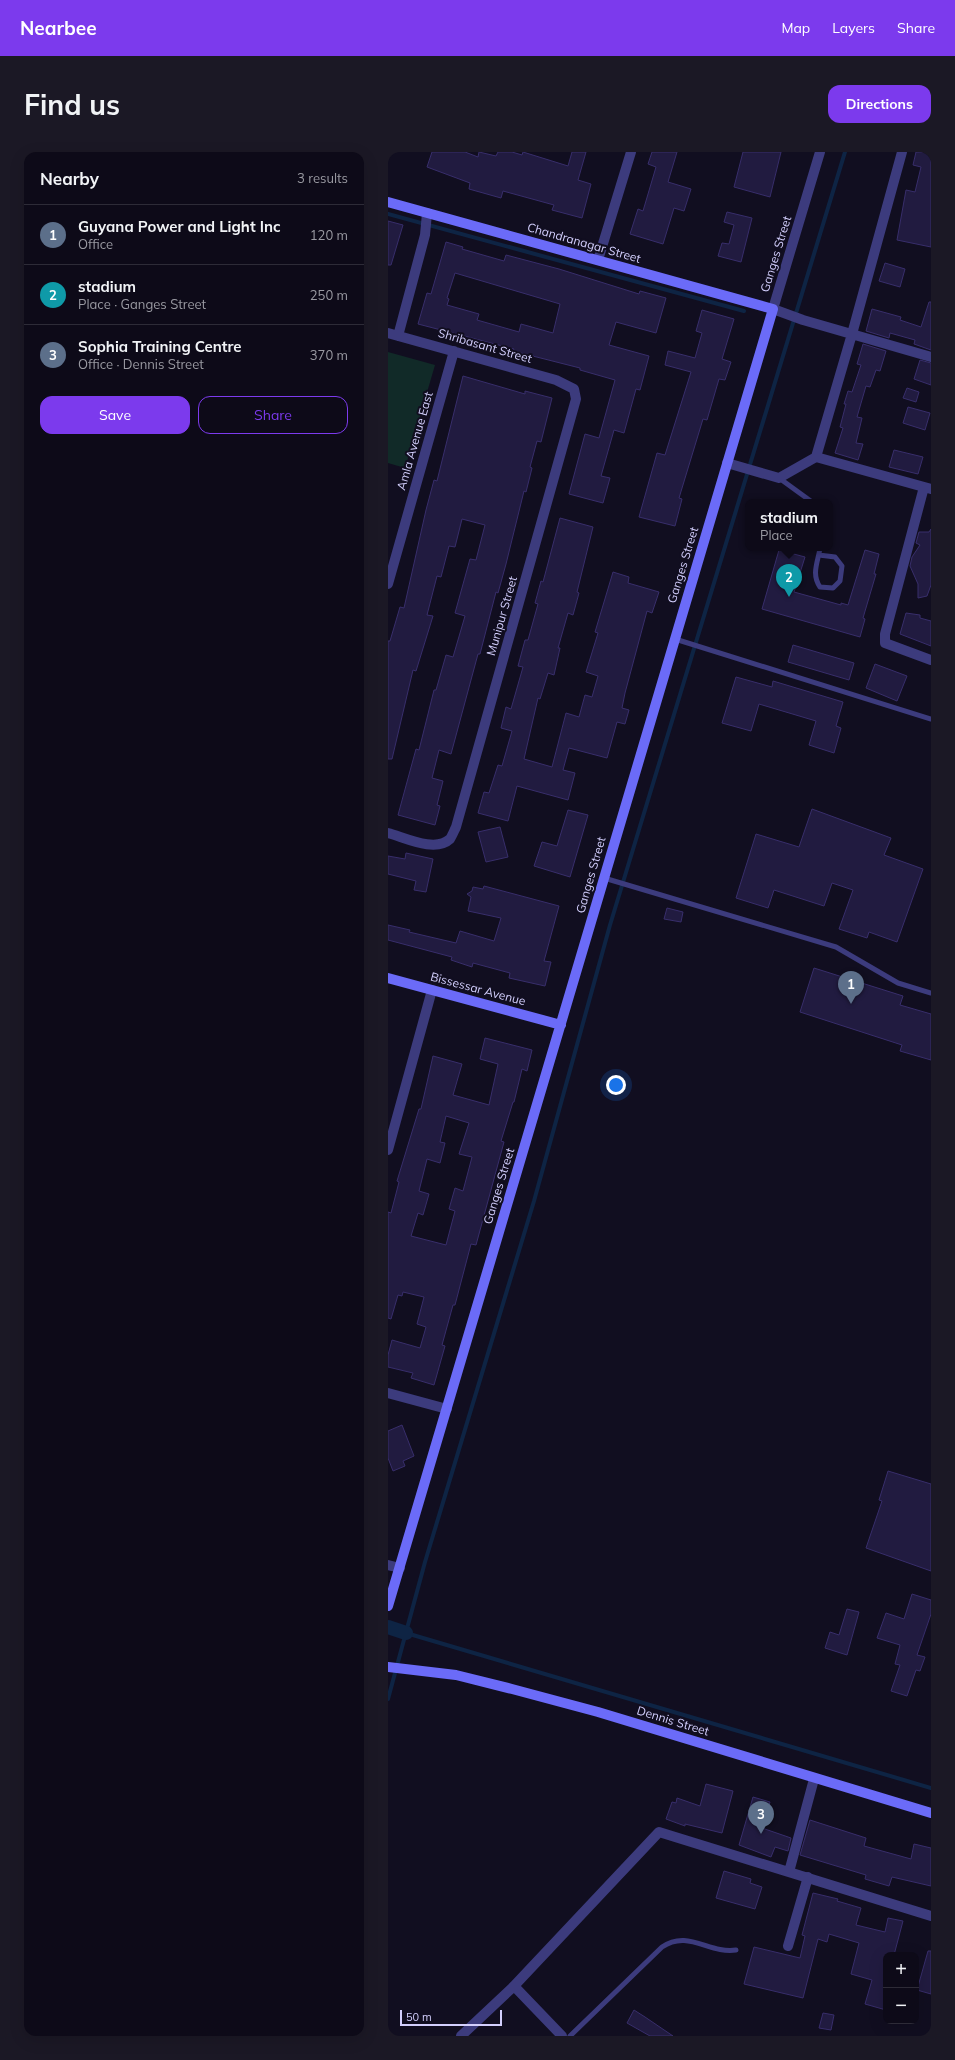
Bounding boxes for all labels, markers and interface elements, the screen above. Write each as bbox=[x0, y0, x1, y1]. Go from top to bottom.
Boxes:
text: Nearbee bbox=[20, 16, 97, 40]
text: Map bbox=[781, 19, 810, 37]
text: Layers bbox=[832, 19, 875, 37]
text: Share bbox=[897, 19, 935, 37]
button: Directions bbox=[828, 85, 931, 123]
text: Find us bbox=[24, 87, 120, 122]
text: Nearby bbox=[40, 168, 99, 189]
text: 3 results bbox=[297, 170, 348, 186]
street label: Ganges Street bbox=[757, 214, 794, 294]
text: Guyana Power and Light Inc bbox=[78, 217, 281, 236]
street label: Chandranagar Street bbox=[526, 219, 643, 266]
text: 1 bbox=[49, 227, 57, 243]
text: 120 m bbox=[310, 227, 348, 243]
text: Office bbox=[78, 236, 113, 252]
text: stadium bbox=[78, 277, 136, 296]
text: 2 bbox=[49, 287, 57, 303]
text: 250 m bbox=[310, 287, 348, 303]
text: Place · Ganges Street bbox=[78, 296, 206, 312]
street label: Shribasant Street bbox=[437, 325, 534, 366]
text: Sophia Training Centre bbox=[78, 337, 242, 356]
text: 3 bbox=[49, 347, 57, 363]
text: 370 m bbox=[310, 347, 348, 363]
text: Office · Dennis Street bbox=[78, 356, 204, 372]
street label: Amla Avenue East bbox=[393, 390, 436, 492]
button: Save bbox=[40, 396, 190, 434]
button: Share bbox=[198, 396, 348, 434]
popup bbox=[745, 499, 833, 551]
text: stadium bbox=[760, 508, 818, 527]
street label: Ganges Street bbox=[664, 525, 701, 605]
text: Place bbox=[760, 527, 793, 543]
pin: 2 bbox=[776, 564, 802, 597]
street label: Munipur Street bbox=[483, 574, 520, 657]
street label: Ganges Street bbox=[572, 835, 609, 915]
street label: Bissessar Avenue bbox=[429, 969, 527, 1008]
pin: 1 bbox=[838, 971, 864, 1004]
your location bbox=[606, 1075, 626, 1095]
street label: Ganges Street bbox=[480, 1146, 517, 1226]
street label: Dennis Street bbox=[635, 1702, 711, 1739]
pin: 3 bbox=[748, 1801, 774, 1834]
map controls bbox=[883, 1952, 919, 2024]
button: + bbox=[883, 1952, 919, 1988]
button: − bbox=[883, 1988, 919, 2024]
scale bar bbox=[400, 2008, 502, 2027]
text: 50 m bbox=[406, 2010, 432, 2024]

